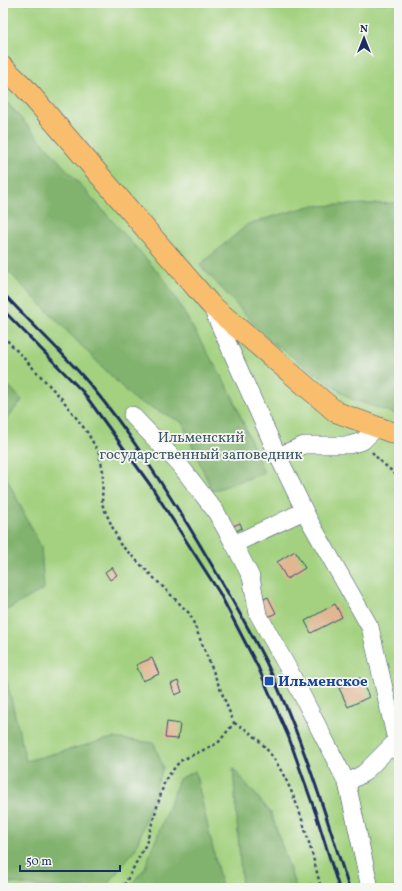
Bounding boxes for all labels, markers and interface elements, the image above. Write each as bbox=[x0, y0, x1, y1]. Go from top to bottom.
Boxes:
north arrow bbox=[344, 18, 384, 58]
text: N bbox=[360, 22, 368, 37]
park label: Ильменский государственный заповедник bbox=[99, 428, 303, 466]
place label: Ильменское bbox=[278, 672, 368, 693]
marker: Ильменское bbox=[263, 675, 275, 687]
scale bar bbox=[20, 847, 120, 873]
text: 50 m bbox=[26, 854, 52, 870]

